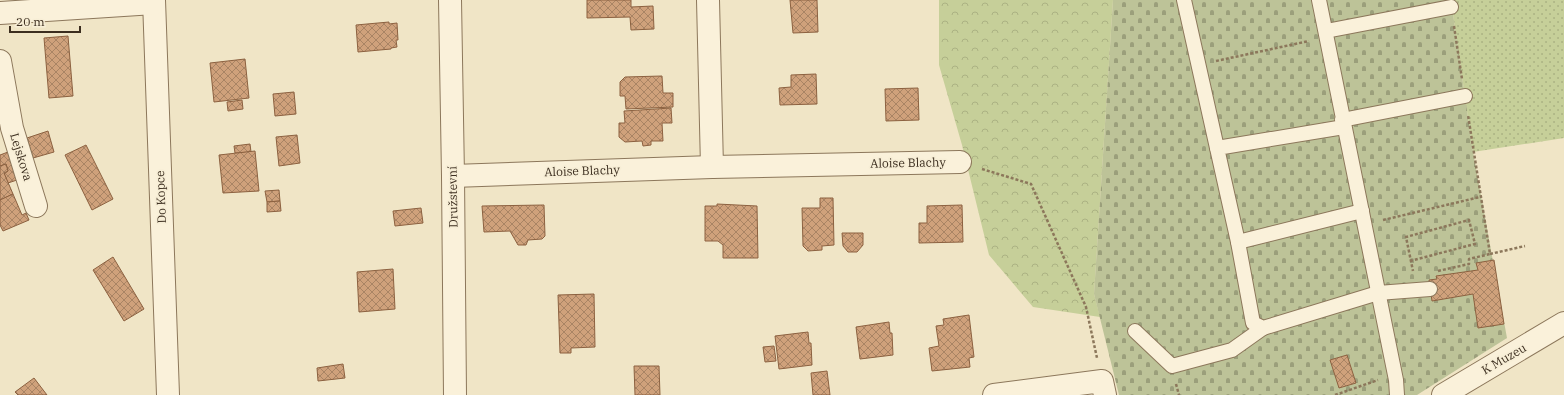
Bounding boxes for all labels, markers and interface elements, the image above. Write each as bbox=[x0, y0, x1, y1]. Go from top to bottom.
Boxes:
scale bar bbox=[10, 8, 80, 34]
text: 20 m bbox=[16, 14, 45, 29]
street label: Lejskova bbox=[7, 131, 36, 183]
street label: Aloise Blachy bbox=[870, 154, 946, 171]
street label: Aloise Blachy bbox=[544, 162, 621, 179]
street label: Družstevní bbox=[444, 166, 461, 228]
street label: Do Kopce bbox=[152, 170, 169, 224]
street label: K Muzeu bbox=[1479, 340, 1529, 377]

